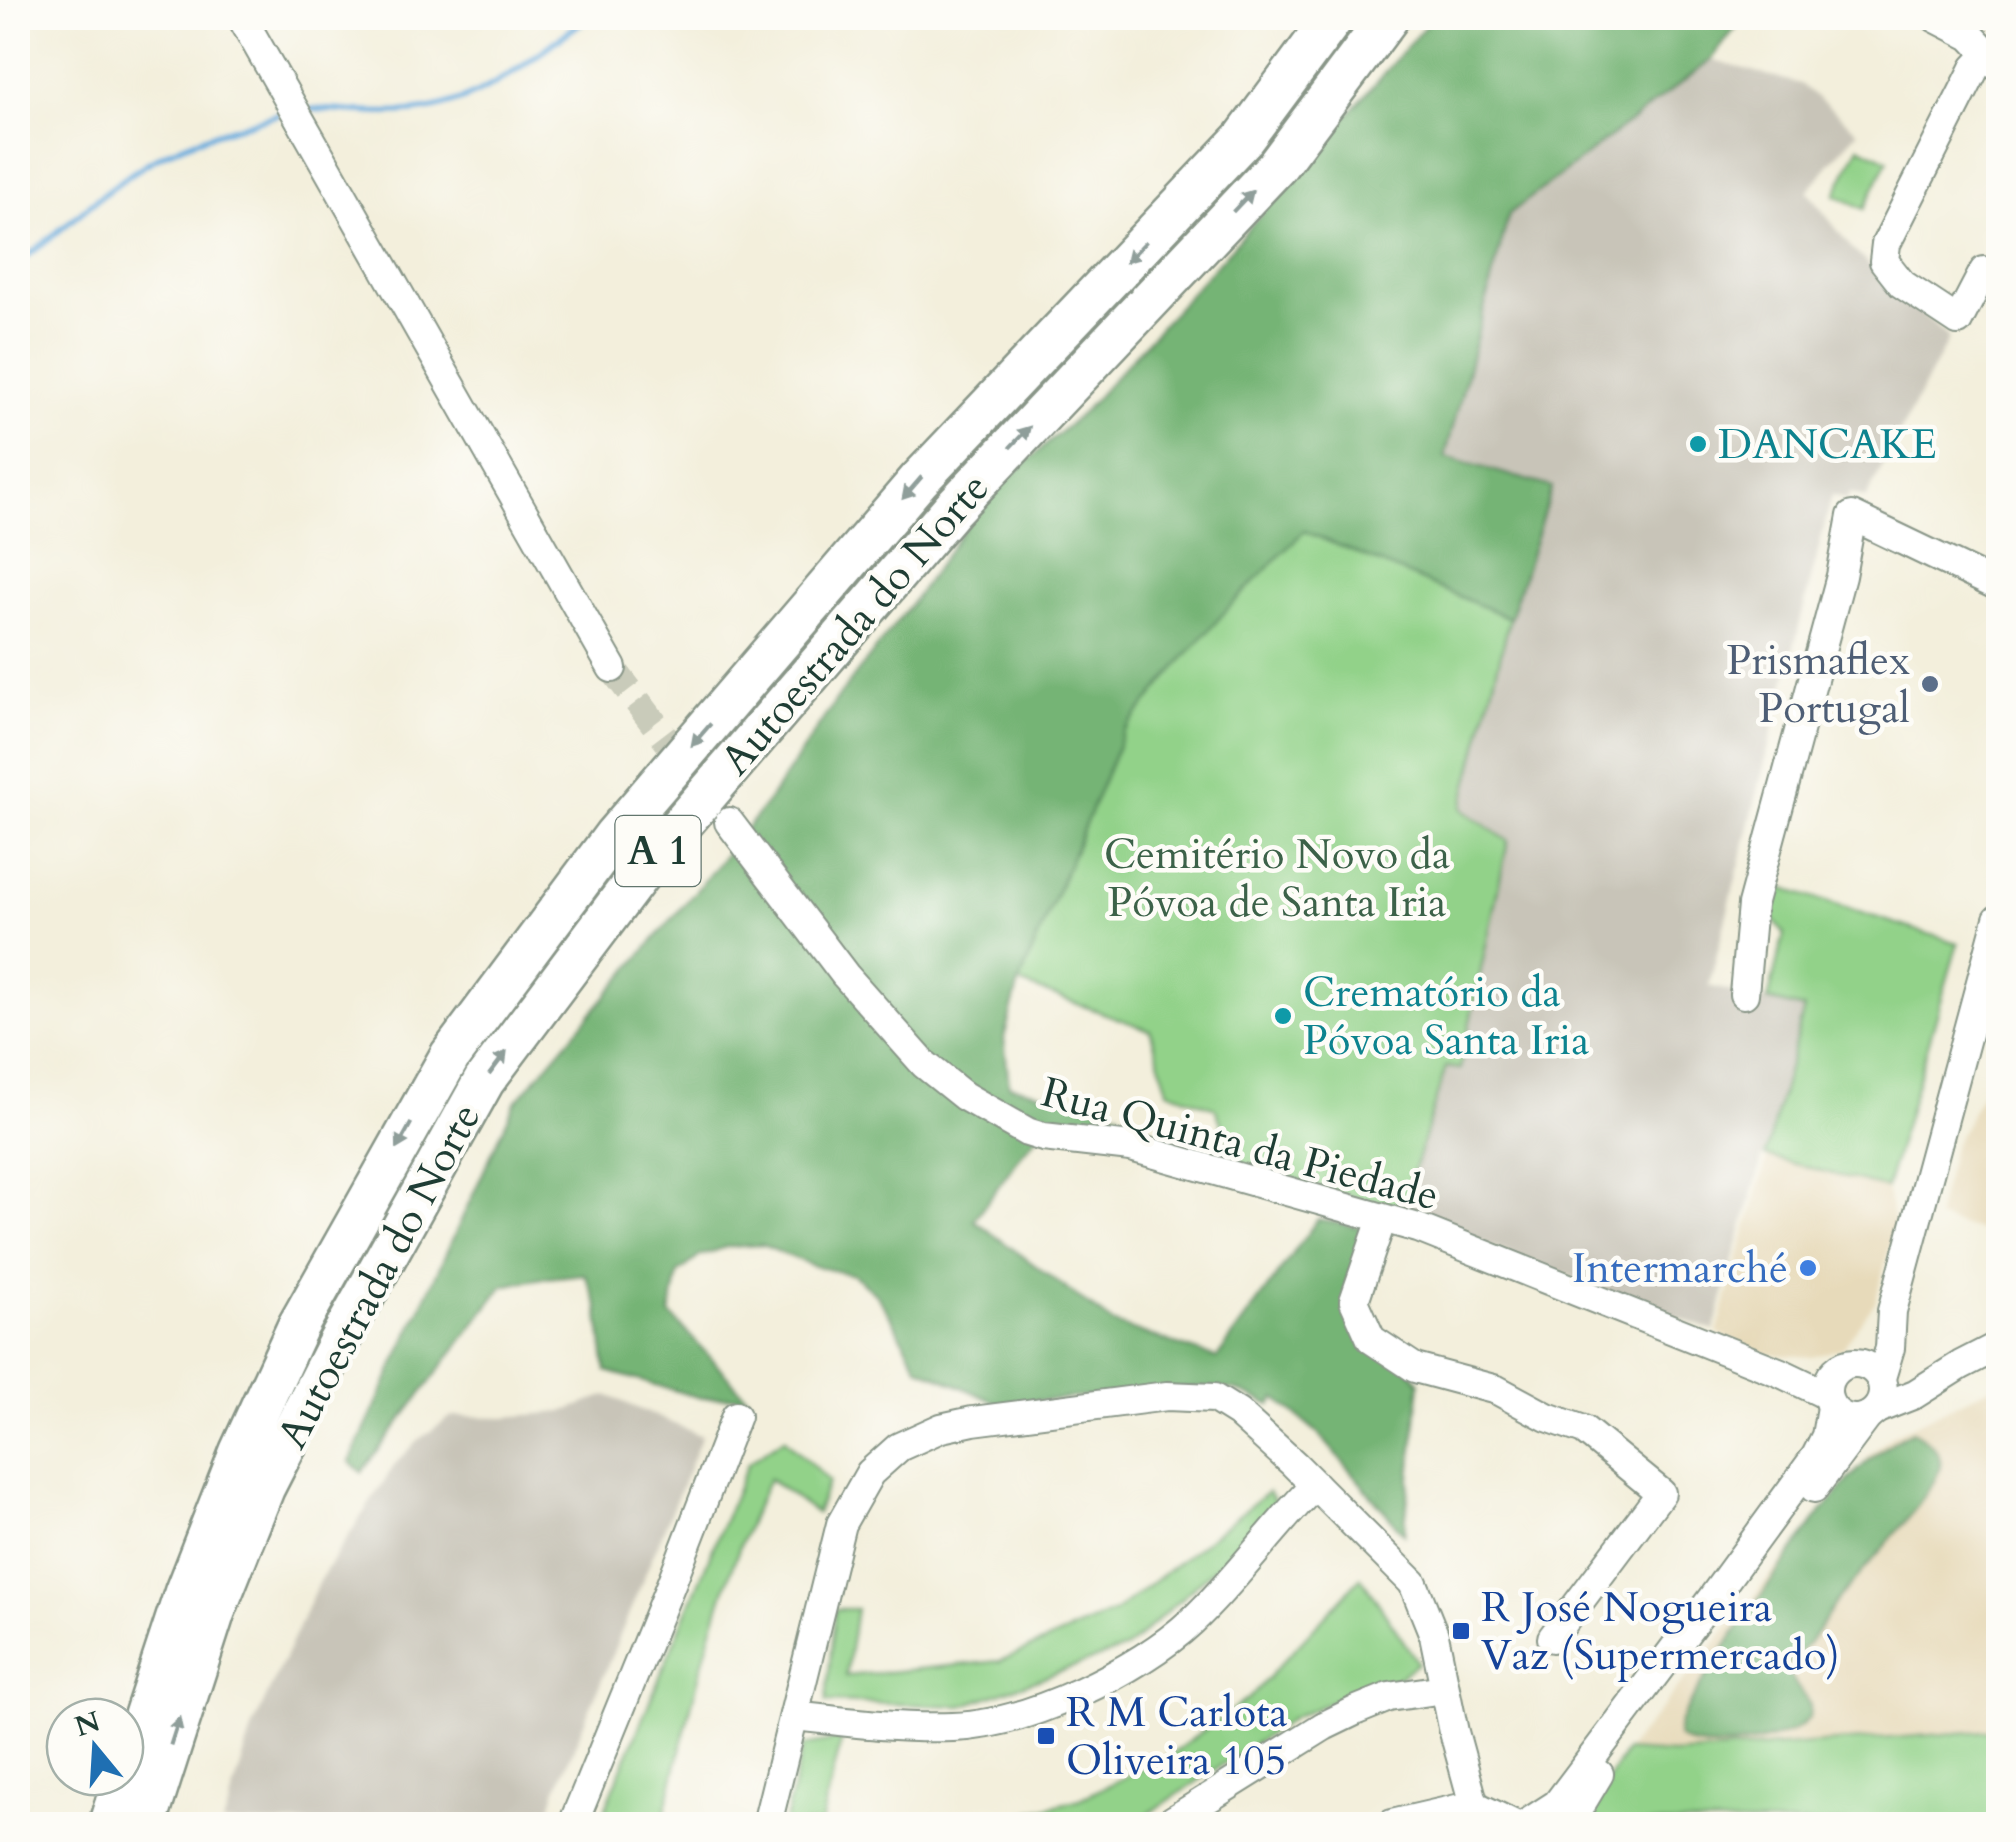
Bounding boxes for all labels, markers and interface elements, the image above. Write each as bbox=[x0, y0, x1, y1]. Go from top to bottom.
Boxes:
one-way arrow bbox=[1231, 190, 1254, 214]
one-way arrow bbox=[1124, 240, 1147, 264]
place label: DANCAKE bbox=[1718, 416, 1937, 473]
one-way arrow bbox=[1008, 425, 1031, 449]
marker: DANCAKE bbox=[1687, 433, 1709, 455]
street label: Autoestrada do Norte bbox=[708, 461, 1002, 787]
one-way arrow bbox=[902, 476, 924, 501]
place label: Prismaflex Portugal bbox=[1726, 632, 1910, 737]
marker: Prismaflex Portugal bbox=[1919, 673, 1941, 695]
one-way arrow bbox=[690, 722, 712, 747]
road number: A 1 bbox=[616, 816, 700, 886]
park label: Cemitério Novo da Póvoa de Santa Iria bbox=[1104, 826, 1450, 931]
place label: Crematório da Póvoa Santa Iria bbox=[1303, 964, 1589, 1069]
marker: Crematório da Póvoa Santa Iria bbox=[1272, 1005, 1294, 1027]
one-way arrow bbox=[488, 1050, 508, 1076]
street label: Rua Quinta da Piedade bbox=[1035, 1064, 1445, 1224]
street label: Autoestrada do Norte bbox=[264, 1094, 494, 1458]
one-way arrow bbox=[396, 1122, 413, 1151]
place label: Intermarché bbox=[1572, 1240, 1788, 1297]
marker: Intermarché bbox=[1797, 1257, 1819, 1279]
place label: R José Nogueira Vaz (Supermercado) bbox=[1481, 1579, 1840, 1684]
marker: R José Nogueira Vaz (Supermercado) bbox=[1450, 1620, 1472, 1642]
place label: R M Carlota Oliveira 105 bbox=[1066, 1684, 1288, 1789]
north arrow bbox=[45, 1697, 145, 1797]
text: N bbox=[70, 1702, 105, 1746]
one-way arrow bbox=[169, 1716, 184, 1746]
marker: R M Carlota Oliveira 105 bbox=[1035, 1725, 1057, 1747]

